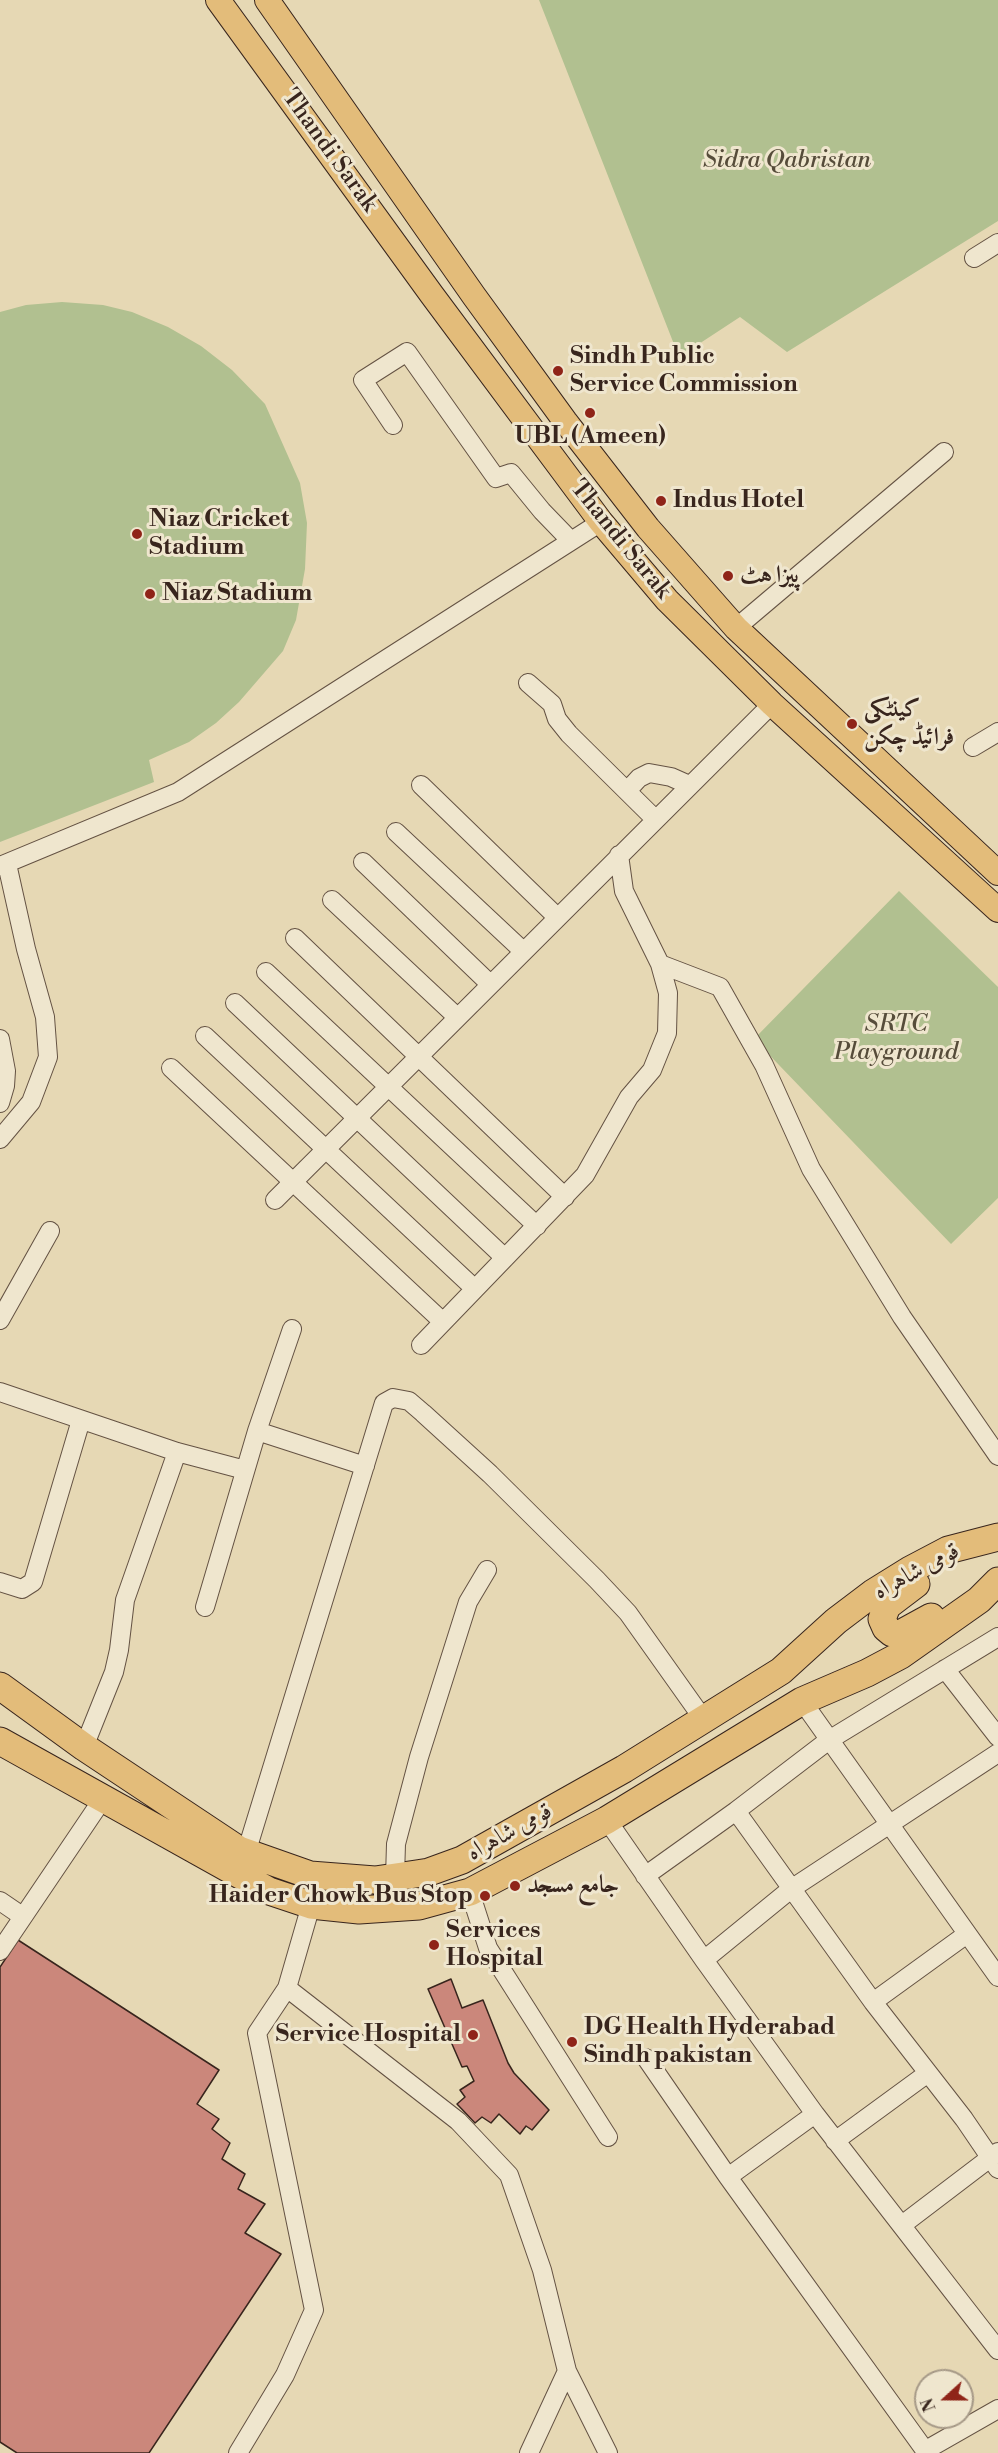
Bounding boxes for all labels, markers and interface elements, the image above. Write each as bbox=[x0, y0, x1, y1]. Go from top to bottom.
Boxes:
street label: Thandi Sarak bbox=[275, 84, 383, 218]
park label: Sidra Qabristan bbox=[703, 147, 871, 175]
place label: Sindh Public Service Commission bbox=[570, 343, 798, 399]
marker: Sindh Public Service Commission bbox=[551, 364, 565, 378]
marker: UBL (Ameen) bbox=[583, 406, 597, 420]
place label: UBL (Ameen) bbox=[514, 423, 666, 451]
street label: Thandi Sarak bbox=[563, 475, 677, 605]
place label: Indus Hotel bbox=[673, 487, 804, 515]
marker: Indus Hotel bbox=[654, 494, 668, 508]
place label: Niaz Cricket Stadium bbox=[149, 506, 289, 562]
marker: Niaz Cricket Stadium bbox=[130, 527, 144, 541]
place label: پیزا ہٹ bbox=[740, 562, 799, 590]
marker: پیزا ہٹ bbox=[721, 569, 735, 583]
place label: Niaz Stadium bbox=[162, 580, 312, 608]
marker: Niaz Stadium bbox=[143, 587, 157, 601]
place label: کینٹکی فرائیڈ چکن bbox=[864, 696, 954, 752]
marker: کینٹکی فرائیڈ چکن bbox=[845, 717, 859, 731]
park label: SRTC Playground bbox=[834, 1011, 958, 1067]
street label: قومی شاہراہ bbox=[869, 1537, 965, 1607]
street label: قومی شاہراہ bbox=[462, 1798, 558, 1868]
place label: جامع مسجد bbox=[527, 1872, 619, 1900]
marker: جامع مسجد bbox=[508, 1879, 522, 1893]
place label: Haider Chowk Bus Stop bbox=[209, 1882, 473, 1910]
marker: Haider Chowk Bus Stop bbox=[478, 1889, 492, 1903]
place label: Services Hospital bbox=[446, 1917, 543, 1973]
marker: Services Hospital bbox=[427, 1938, 441, 1952]
place label: DG Health Hyderabad Sindh pakistan bbox=[584, 2014, 835, 2070]
place label: Service Hospital bbox=[276, 2021, 461, 2049]
marker: Service Hospital bbox=[466, 2028, 480, 2042]
marker: DG Health Hyderabad Sindh pakistan bbox=[565, 2035, 579, 2049]
north arrow bbox=[914, 2369, 974, 2429]
text: N bbox=[917, 2395, 941, 2414]

